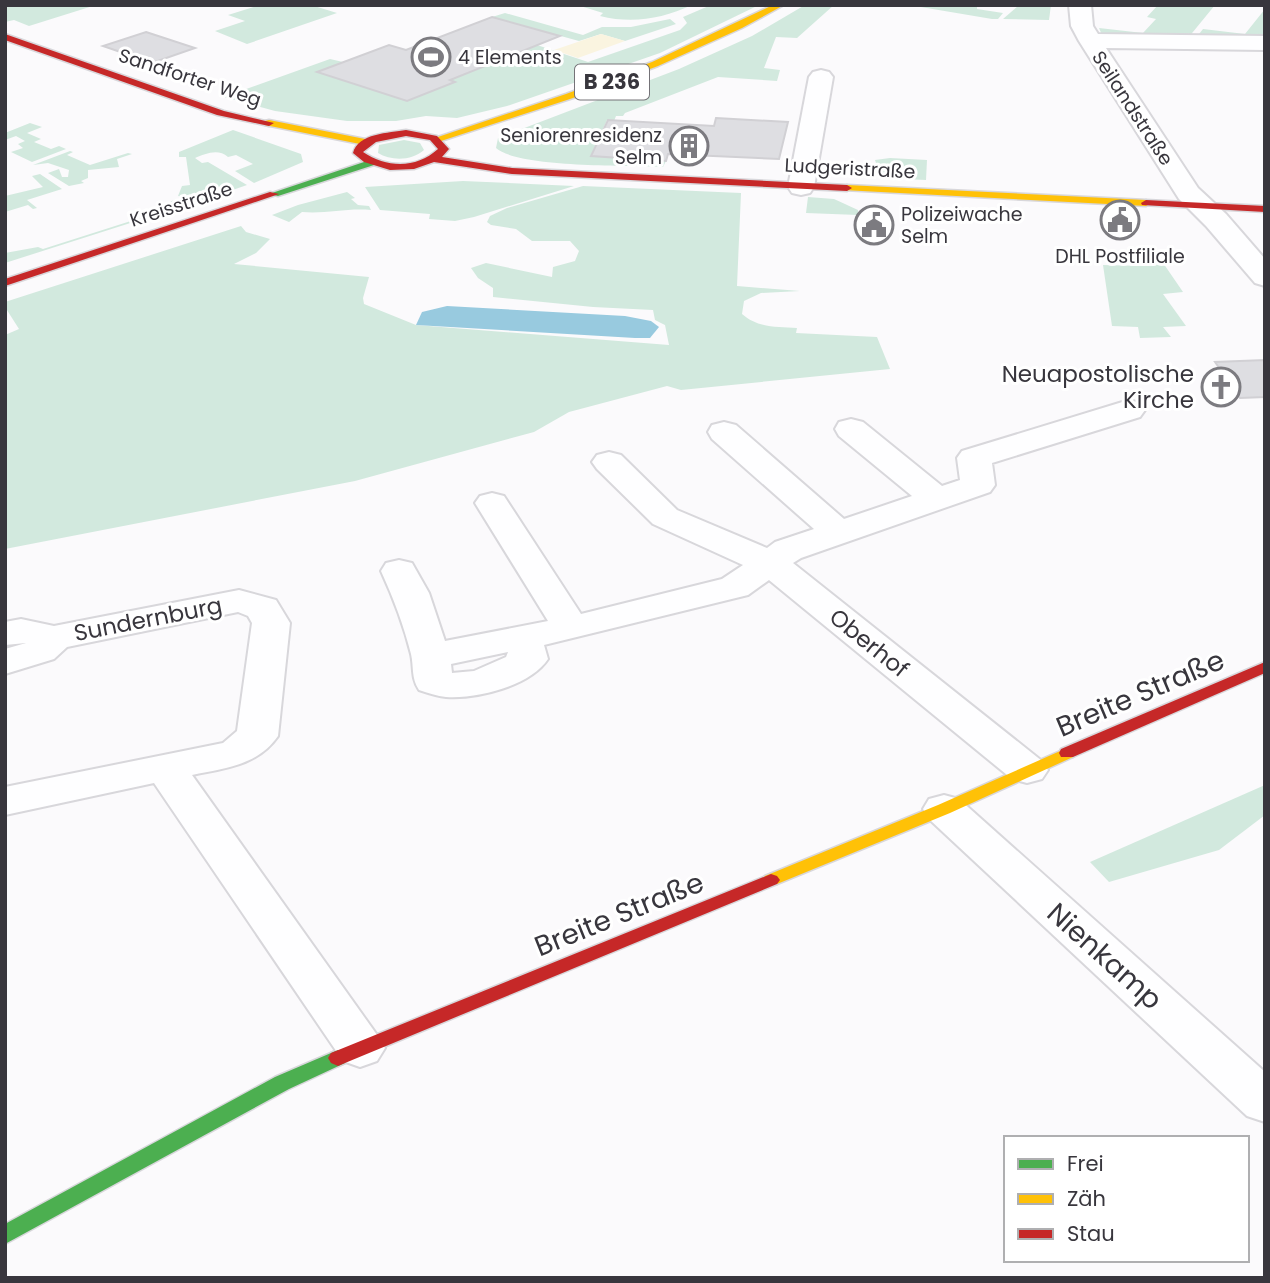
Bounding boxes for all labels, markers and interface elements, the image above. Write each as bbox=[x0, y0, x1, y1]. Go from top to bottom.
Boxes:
sports icon: 4 Elements bbox=[410, 36, 452, 78]
street label: Sandforter Weg bbox=[115, 42, 265, 113]
place label: 4 Elements bbox=[458, 44, 562, 71]
street label: Seilandstraße bbox=[1085, 46, 1180, 171]
road number: B 236 bbox=[575, 64, 649, 100]
place label: Seniorenresidenz Selm bbox=[500, 122, 662, 171]
building icon: Seniorenresidenz Selm bbox=[668, 125, 710, 167]
street label: Ludgeristraße bbox=[784, 152, 916, 185]
street label: Kreisstraße bbox=[126, 175, 236, 234]
public building icon: DHL Postfiliale bbox=[1099, 199, 1141, 241]
place label: Polizeiwache Selm bbox=[901, 201, 1023, 250]
public building icon: Polizeiwache Selm bbox=[853, 204, 895, 246]
place label: DHL Postfiliale bbox=[1055, 243, 1185, 270]
place label: Neuapostolische Kirche bbox=[1002, 358, 1194, 416]
church icon: Neuapostolische Kirche bbox=[1200, 366, 1242, 408]
street label: Sundernburg bbox=[71, 589, 225, 649]
street label: Oberhof bbox=[823, 601, 915, 685]
street label: Breite Straße bbox=[1050, 640, 1230, 746]
street label: Breite Straße bbox=[529, 863, 710, 966]
street label: Nienkamp bbox=[1038, 894, 1171, 1019]
legend bbox=[1004, 1136, 1249, 1262]
text: Frei bbox=[1067, 1149, 1104, 1178]
text: Zäh bbox=[1067, 1184, 1106, 1213]
text: Stau bbox=[1067, 1219, 1115, 1248]

